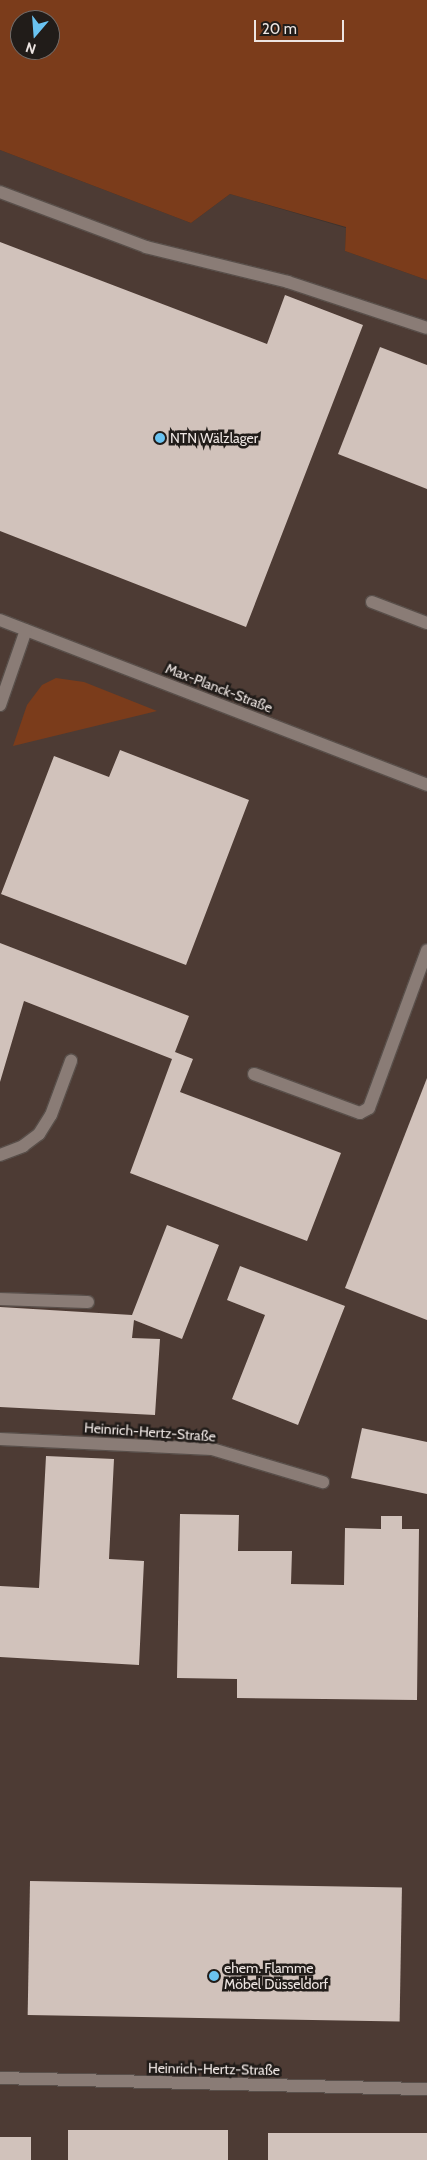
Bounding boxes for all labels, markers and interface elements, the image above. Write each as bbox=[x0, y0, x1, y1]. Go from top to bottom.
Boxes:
north arrow bbox=[10, 10, 60, 60]
scale bar bbox=[257, 10, 347, 42]
text: 20 m bbox=[262, 20, 297, 38]
text: N bbox=[23, 38, 38, 58]
place label: NTN Wälzlager bbox=[170, 430, 258, 446]
marker: NTN Wälzlager bbox=[154, 432, 166, 444]
street label: Max-Planck-Straße bbox=[163, 660, 275, 716]
street label: Heinrich-Hertz-Straße bbox=[84, 1419, 216, 1445]
place label: ehem. Flamme Möbel Düsseldorf bbox=[224, 1960, 328, 1992]
marker: ehem. Flamme Möbel Düsseldorf bbox=[208, 1970, 220, 1982]
street label: Heinrich-Hertz-Straße bbox=[148, 2059, 280, 2079]

